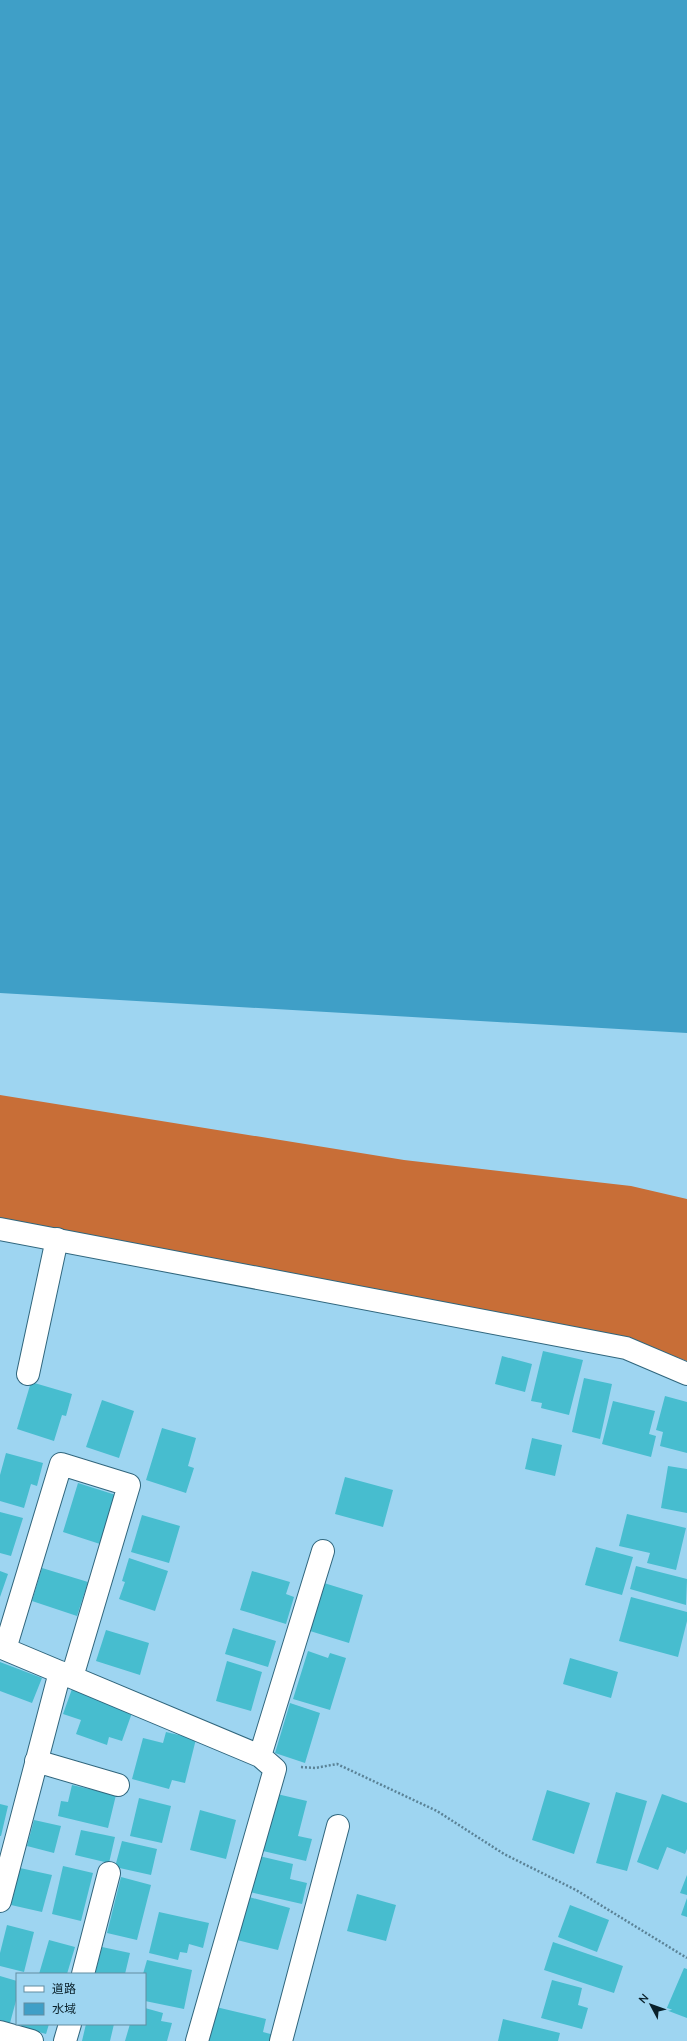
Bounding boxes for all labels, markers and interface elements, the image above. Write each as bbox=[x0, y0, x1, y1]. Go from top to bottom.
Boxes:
legend bbox=[16, 1973, 146, 2025]
text: 道路 bbox=[52, 1981, 76, 1996]
north arrow bbox=[631, 1985, 671, 2025]
text: N bbox=[635, 1991, 651, 2006]
text: 水域 bbox=[52, 2001, 76, 2016]

